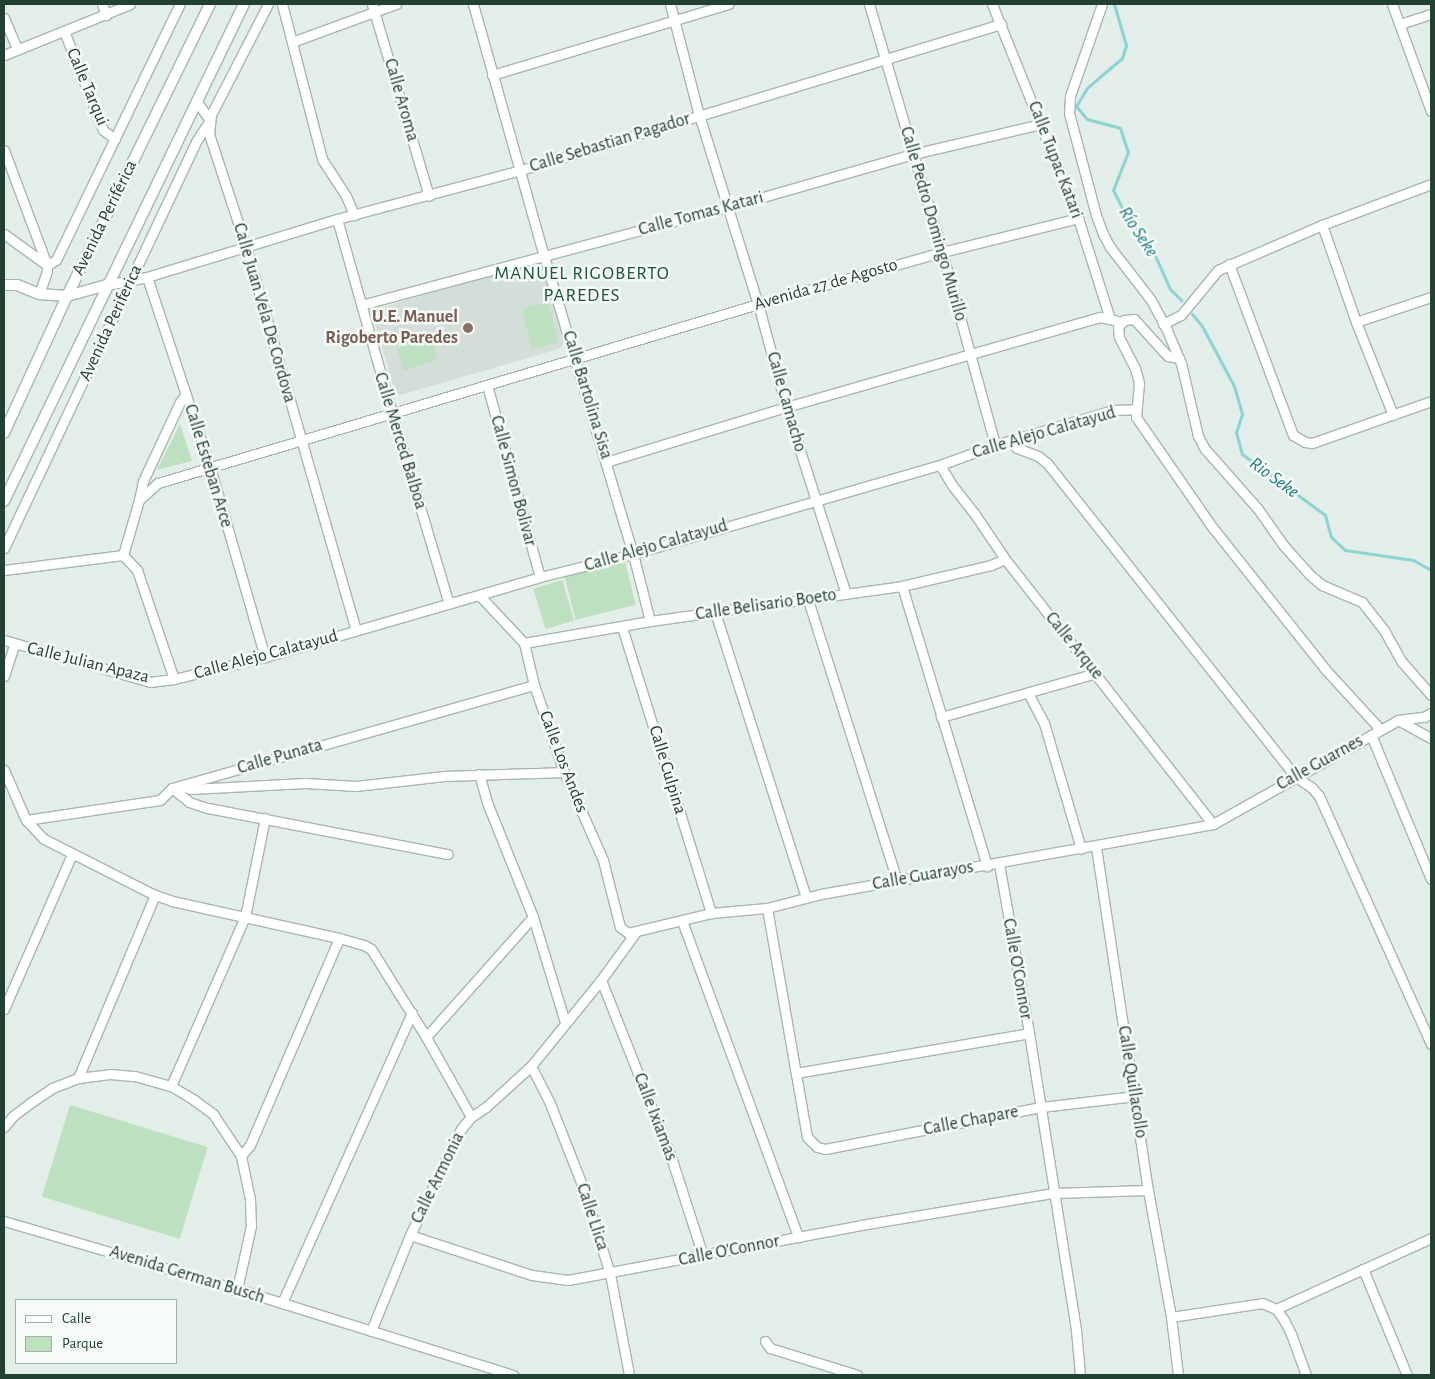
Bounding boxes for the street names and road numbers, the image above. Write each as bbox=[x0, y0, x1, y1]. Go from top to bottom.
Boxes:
street label: Calle Tarqui bbox=[61, 45, 113, 129]
street label: Calle Aroma bbox=[379, 56, 423, 144]
street label: Calle Tupac Katari bbox=[1023, 98, 1087, 222]
street label: Calle Sebastian Pagador bbox=[527, 108, 693, 178]
street label: Calle Pedro Domingo Murillo bbox=[895, 124, 971, 324]
street label: Avenida Periférica bbox=[68, 157, 142, 279]
street label: Calle Tomas Katari bbox=[636, 187, 766, 241]
street label: Calle Juan Vela De Cordova bbox=[228, 221, 300, 405]
street label: Avenida 27 de Agosto bbox=[752, 254, 900, 316]
street label: Avenida Periferica bbox=[75, 261, 147, 385]
street label: Calle Bartolina Sisa bbox=[557, 328, 617, 462]
street label: Calle Camacho bbox=[761, 349, 811, 455]
street label: Calle Merced Balboa bbox=[369, 370, 431, 512]
street label: Calle Esteban Arce bbox=[179, 402, 237, 530]
street label: Calle Alejo Calatayud bbox=[970, 402, 1118, 464]
street label: Calle Simon Bolivar bbox=[485, 413, 541, 549]
street label: Calle Alejo Calatayud bbox=[582, 515, 730, 577]
street label: Calle Belisario Boeto bbox=[694, 584, 838, 626]
street label: Calle Arque bbox=[1040, 608, 1108, 684]
street label: Calle Alejo Calatayud bbox=[192, 625, 340, 685]
street label: Calle Julian Apaza bbox=[25, 637, 151, 689]
street label: Calle Los Andes bbox=[534, 708, 592, 816]
street label: Calle Culpina bbox=[643, 723, 691, 817]
street label: Calle Guarnes bbox=[1273, 730, 1367, 796]
street label: Calle Punata bbox=[235, 735, 325, 779]
street label: Calle Guarayos bbox=[871, 856, 975, 896]
street label: Calle O'Connor bbox=[997, 917, 1037, 1021]
street label: Calle Quillacollo bbox=[1112, 1024, 1152, 1140]
street label: Calle Ixiamas bbox=[628, 1070, 682, 1164]
street label: Calle Chapare bbox=[922, 1101, 1020, 1141]
street label: Calle Armonia bbox=[407, 1129, 469, 1227]
street label: Calle Llica bbox=[571, 1181, 613, 1253]
street label: Calle O'Connor bbox=[677, 1231, 781, 1271]
street label: Avenida German Busch bbox=[107, 1241, 267, 1309]

